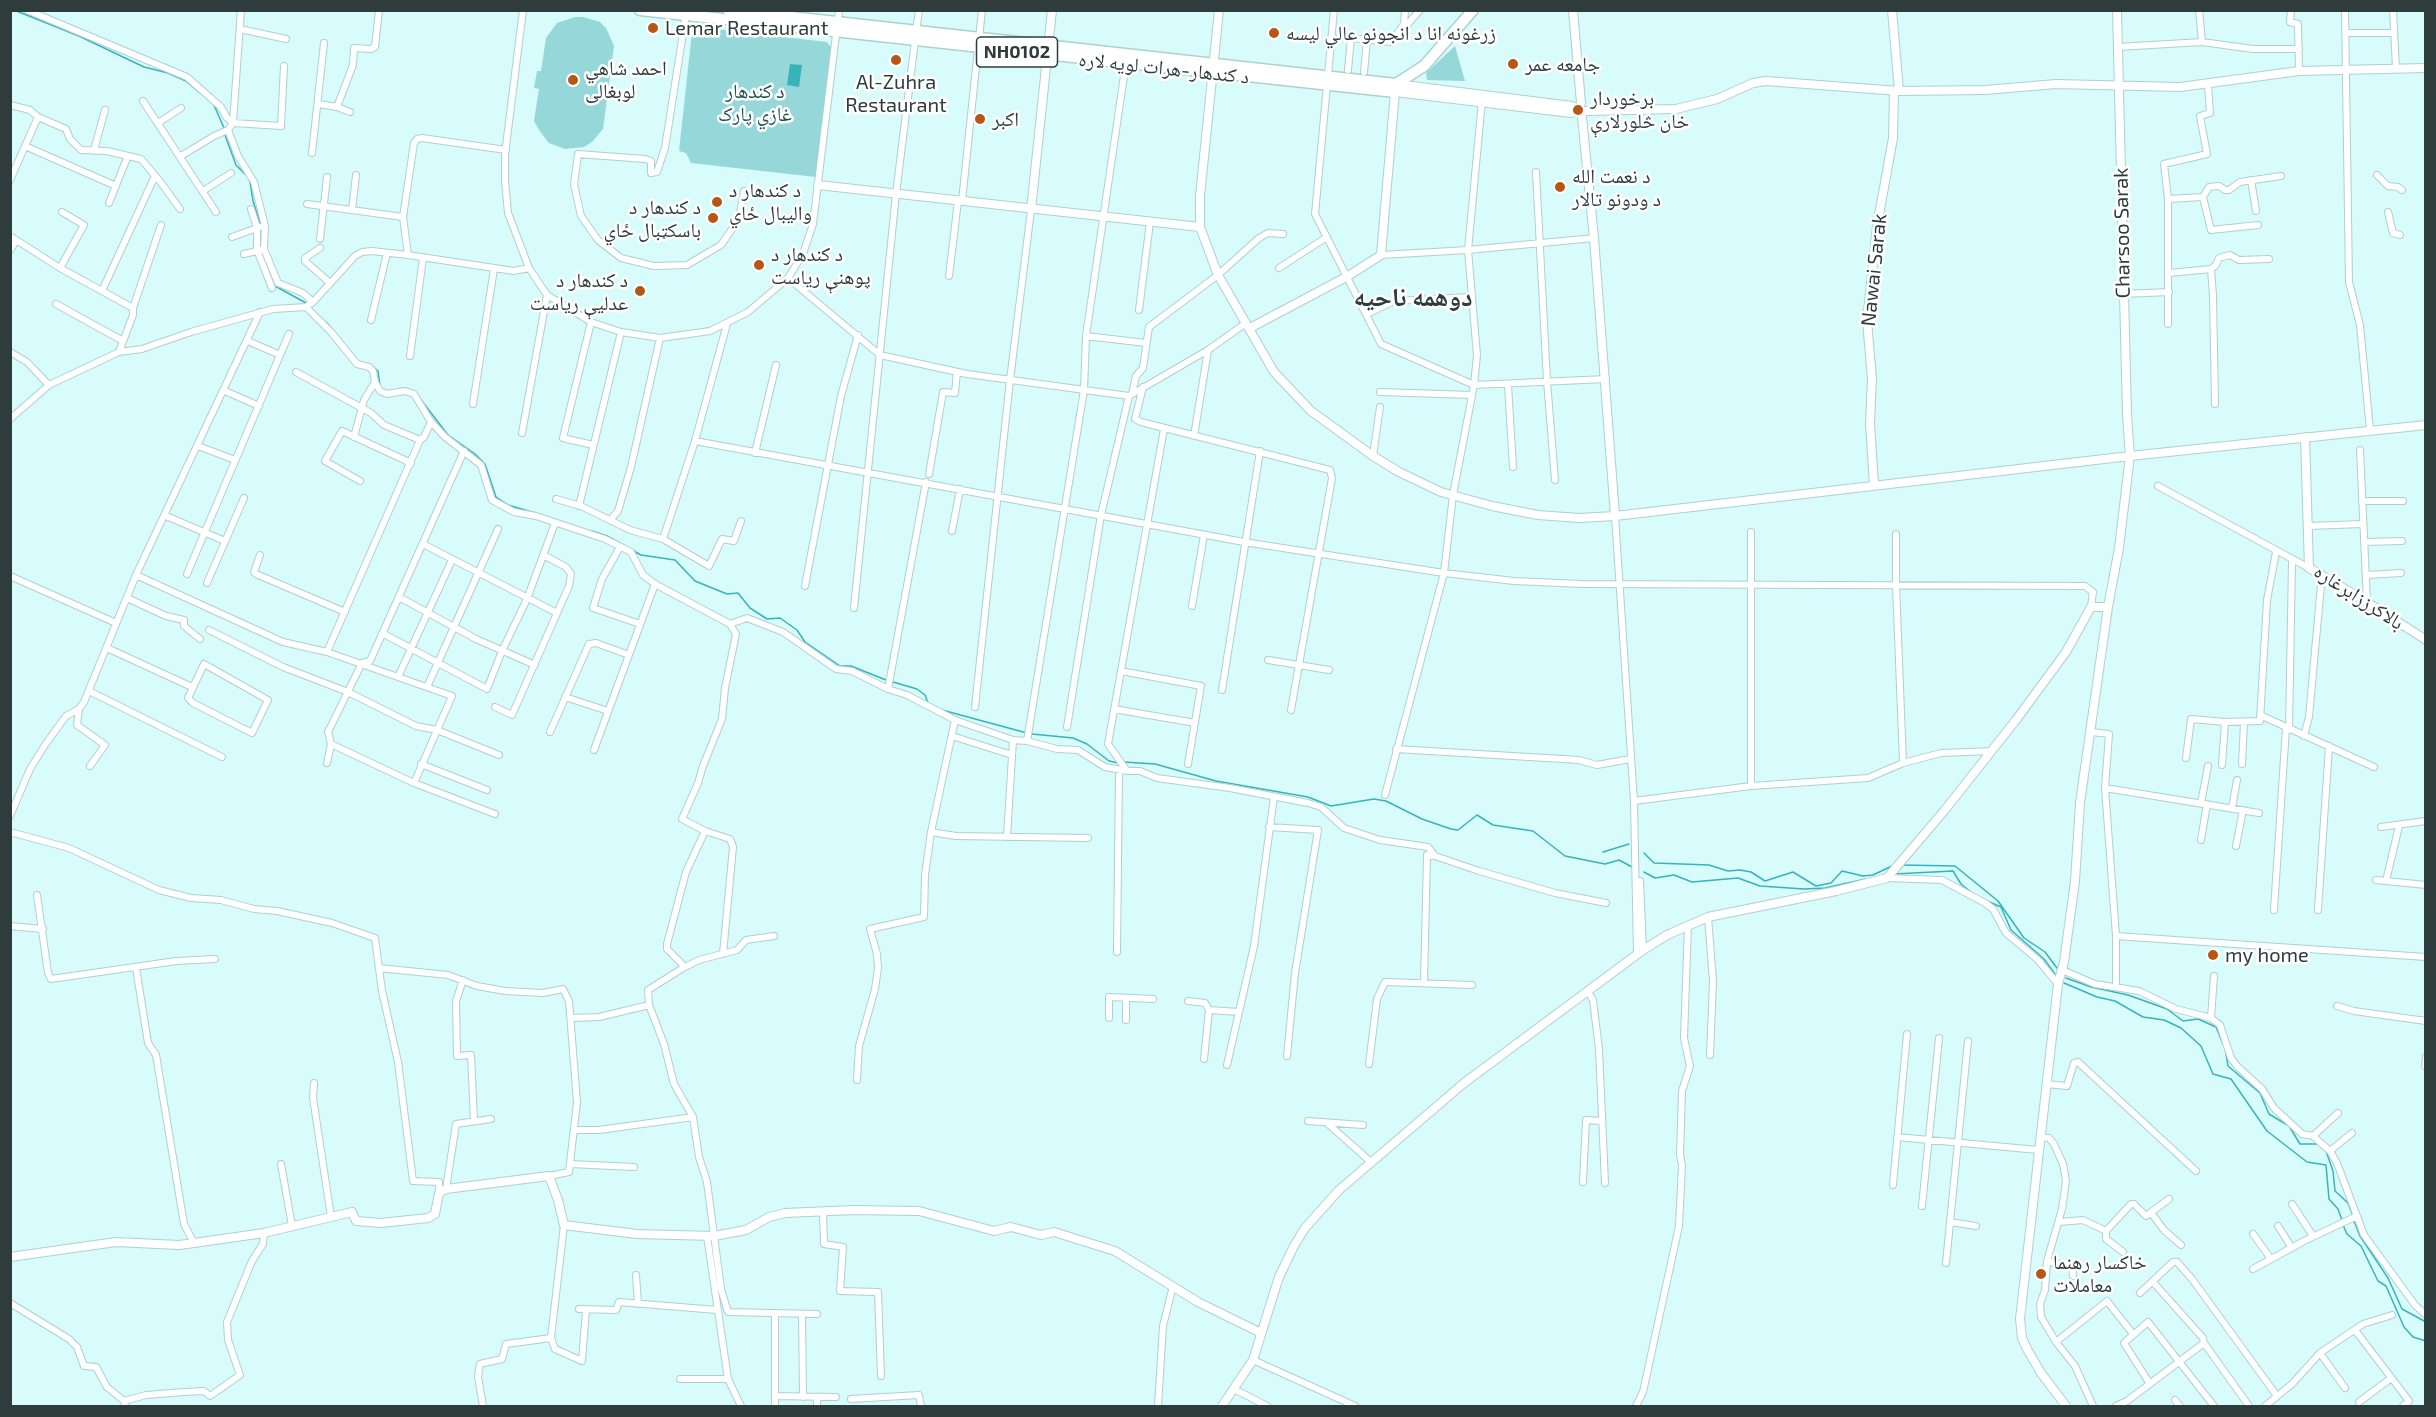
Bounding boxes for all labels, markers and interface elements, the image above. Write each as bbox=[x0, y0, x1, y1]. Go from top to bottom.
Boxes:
place label: Lemar Restaurant bbox=[665, 16, 828, 40]
marker: Lemar Restaurant bbox=[646, 21, 660, 35]
place label: زرغونه انا د انجونو عالي لیسه bbox=[1286, 21, 1496, 45]
marker: زرغونه انا د انجونو عالي لیسه bbox=[1267, 26, 1281, 40]
road number: NH0102 bbox=[976, 37, 1058, 67]
street label: د کندهار-هرات لويه لاره bbox=[1078, 47, 1250, 89]
place label: جامعه عمر bbox=[1525, 52, 1600, 76]
marker: Al-Zuhra Restaurant bbox=[889, 53, 903, 67]
place label: احمد شاهي لوبغالی bbox=[585, 56, 667, 103]
marker: جامعه عمر bbox=[1506, 57, 1520, 71]
place label: Al-Zuhra Restaurant bbox=[845, 70, 947, 117]
marker: احمد شاهي لوبغالی bbox=[566, 73, 580, 87]
park label: د کندهار غازي پارک bbox=[718, 79, 792, 126]
place label: برخوردار خان څلورلارې bbox=[1590, 86, 1689, 133]
marker: برخوردار خان څلورلارې bbox=[1571, 103, 1585, 117]
place label: اکبر bbox=[992, 107, 1019, 131]
marker: اکبر bbox=[973, 112, 987, 126]
place label: د نعمت الله د ودونو تالار bbox=[1572, 164, 1661, 211]
street label: Charsoo Sarak bbox=[2109, 167, 2135, 299]
place label: د کندهار د واليبال ځاي bbox=[729, 178, 812, 225]
marker: د نعمت الله د ودونو تالار bbox=[1553, 180, 1567, 194]
place label: د کندهار د باسکټبال ځاي bbox=[604, 195, 701, 242]
marker: د کندهار د واليبال ځاي bbox=[710, 195, 724, 209]
marker: د کندهار د باسکټبال ځاي bbox=[706, 211, 720, 225]
street label: Nawai Sarak bbox=[1856, 212, 1892, 328]
place label: د کندهار د پوهنې رياست bbox=[771, 242, 871, 289]
marker: د کندهار د پوهنې رياست bbox=[752, 258, 766, 272]
place label: د کندهار د عدلیې رياست bbox=[530, 268, 628, 315]
district label: دوهمه ناحیه bbox=[1353, 281, 1473, 313]
marker: د کندهار د عدلیې رياست bbox=[633, 284, 647, 298]
street label: بالاکرززابرغاره bbox=[2310, 559, 2408, 635]
place label: my home bbox=[2225, 943, 2309, 967]
marker: my home bbox=[2206, 948, 2220, 962]
place label: خاکسار رهنما معاملات bbox=[2053, 1250, 2147, 1297]
marker: خاکسار رهنما معاملات bbox=[2034, 1267, 2048, 1281]

